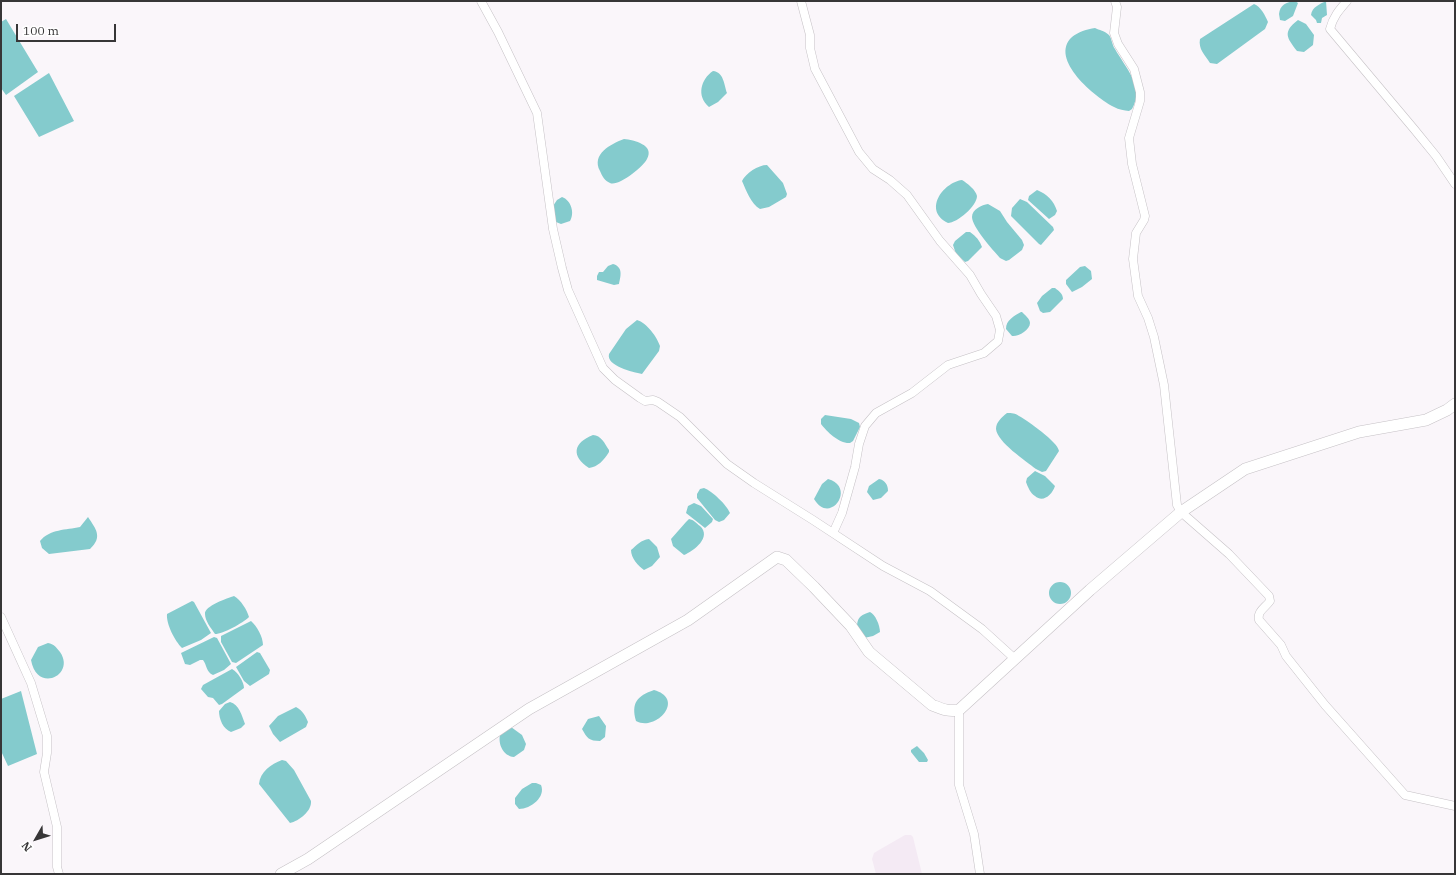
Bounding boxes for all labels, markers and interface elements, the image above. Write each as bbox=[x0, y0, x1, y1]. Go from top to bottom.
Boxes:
scale bar bbox=[18, 16, 118, 42]
text: 100 m bbox=[23, 23, 59, 38]
north arrow bbox=[16, 819, 56, 859]
text: N bbox=[19, 839, 35, 854]

